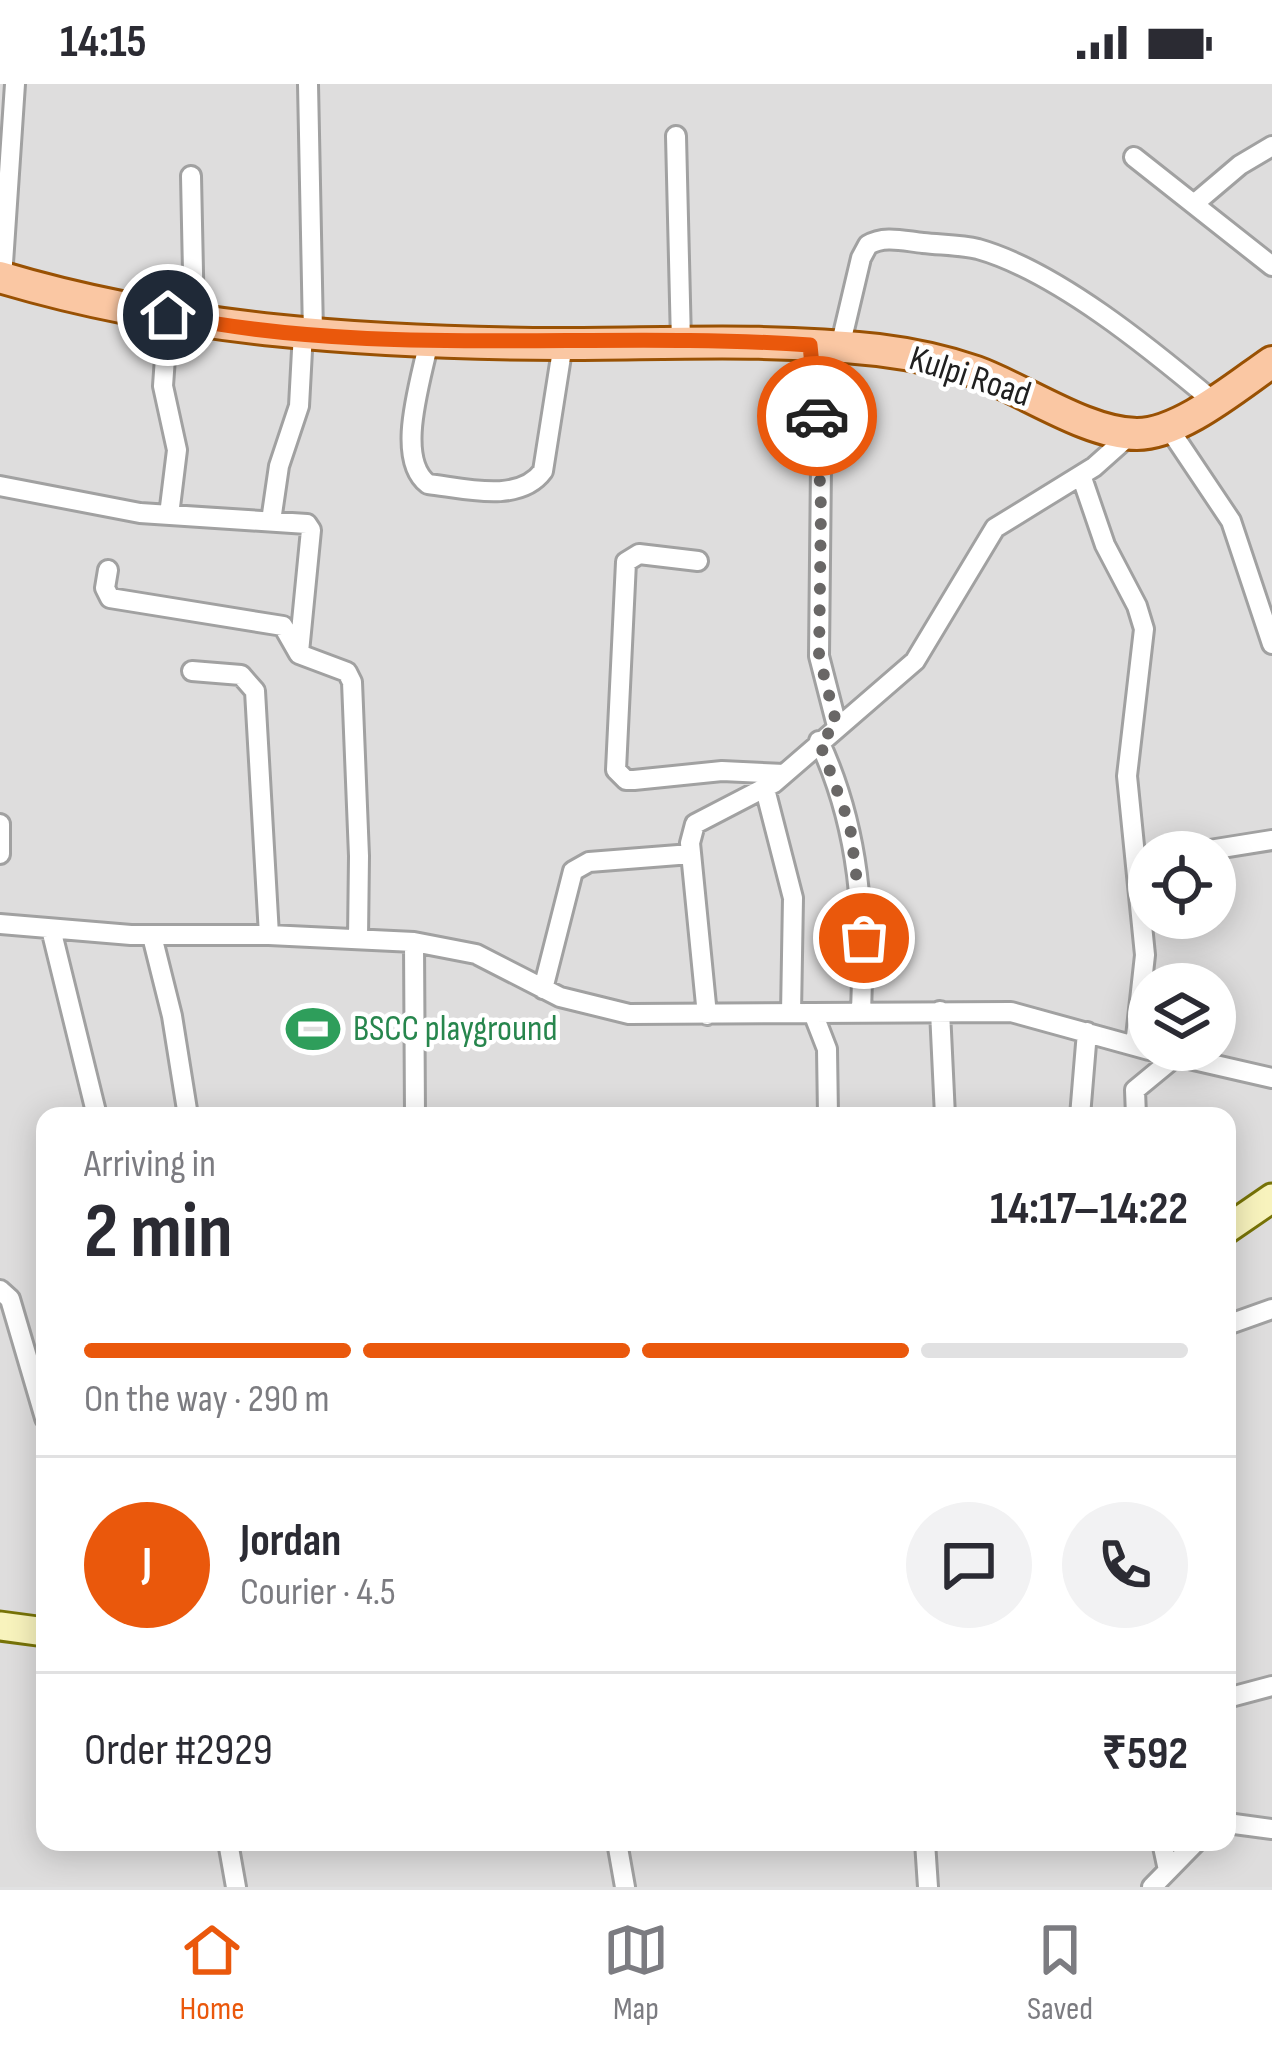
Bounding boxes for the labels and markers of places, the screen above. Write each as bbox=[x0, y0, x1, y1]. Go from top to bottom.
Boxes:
pin bbox=[117, 264, 219, 366]
pin bbox=[813, 887, 915, 989]
sports icon: BSCC playground bbox=[284, 1000, 342, 1058]
place label: BSCC playground bbox=[353, 1008, 558, 1051]

